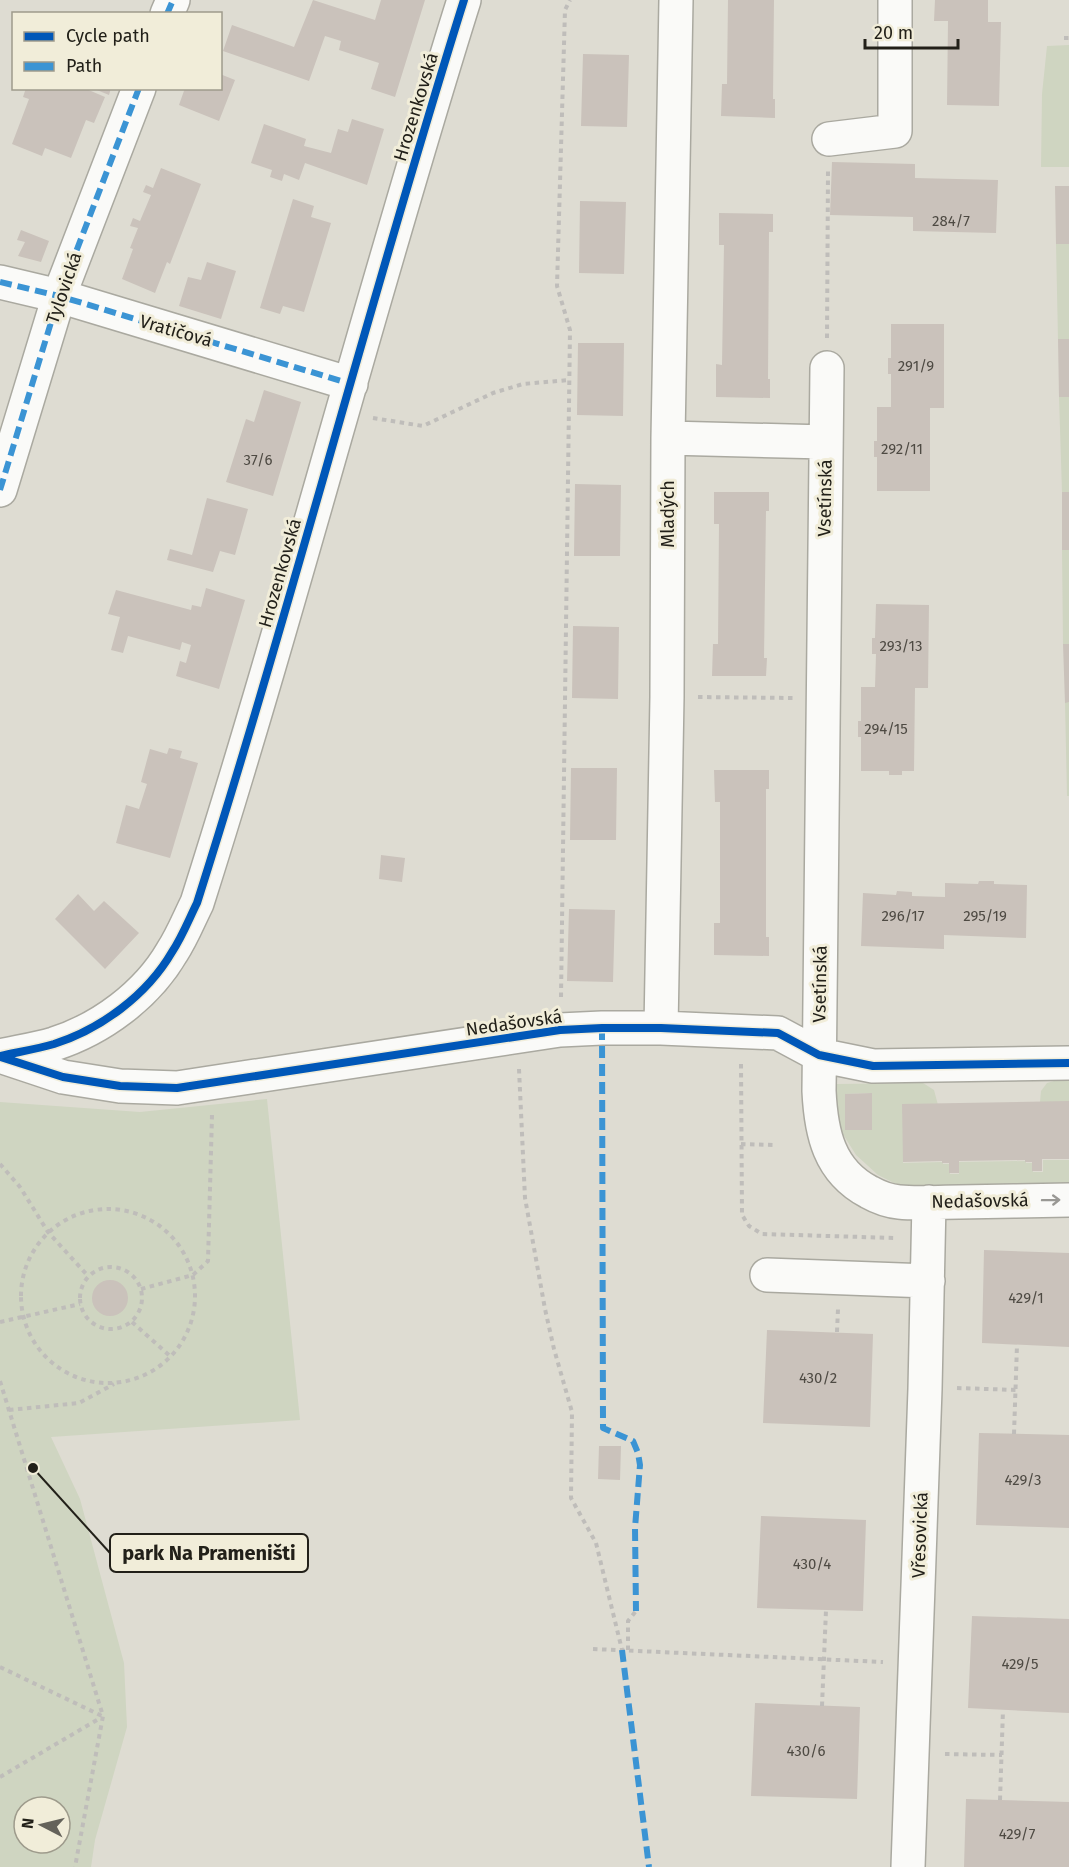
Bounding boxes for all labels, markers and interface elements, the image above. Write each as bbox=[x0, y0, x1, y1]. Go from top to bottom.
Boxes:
legend bbox=[12, 12, 222, 90]
scale bar bbox=[865, 12, 958, 50]
text: 20 m bbox=[874, 22, 913, 44]
text: Cycle path bbox=[66, 25, 150, 47]
street label: Hrozenkovská bbox=[389, 50, 443, 164]
text: Path bbox=[66, 55, 102, 77]
house number: 284/7 bbox=[932, 212, 970, 230]
street label: Tylovická bbox=[41, 249, 87, 327]
street label: Vratičová bbox=[137, 310, 215, 352]
house number: 291/9 bbox=[898, 357, 934, 375]
house number: 292/11 bbox=[881, 440, 923, 458]
house number: 37/6 bbox=[244, 451, 272, 469]
street label: Vsetínská bbox=[813, 459, 837, 537]
street label: Mladých bbox=[657, 480, 679, 548]
street label: Hrozenkovská bbox=[254, 516, 306, 630]
house number: 293/13 bbox=[880, 637, 922, 655]
house number: 294/15 bbox=[864, 720, 908, 738]
house number: 296/17 bbox=[882, 907, 925, 925]
house number: 295/19 bbox=[963, 907, 1007, 925]
street label: Vsetínská bbox=[808, 945, 832, 1023]
street label: Nedašovská bbox=[464, 1005, 564, 1041]
street label: Nedašovská bbox=[931, 1189, 1029, 1213]
one-way arrow bbox=[1040, 1194, 1060, 1206]
house number: 429/1 bbox=[1008, 1289, 1044, 1307]
house number: 430/2 bbox=[799, 1369, 837, 1387]
house number: 429/3 bbox=[1004, 1471, 1042, 1489]
street label: Vřesovická bbox=[908, 1492, 932, 1578]
callout: park Na Prameništi bbox=[110, 1534, 308, 1572]
text: park Na Prameništi bbox=[122, 1541, 296, 1565]
house number: 430/4 bbox=[793, 1555, 831, 1573]
house number: 429/5 bbox=[1001, 1655, 1039, 1673]
house number: 430/6 bbox=[787, 1742, 825, 1760]
north arrow bbox=[12, 1795, 72, 1855]
text: N bbox=[18, 1817, 38, 1830]
house number: 429/7 bbox=[999, 1825, 1036, 1843]

